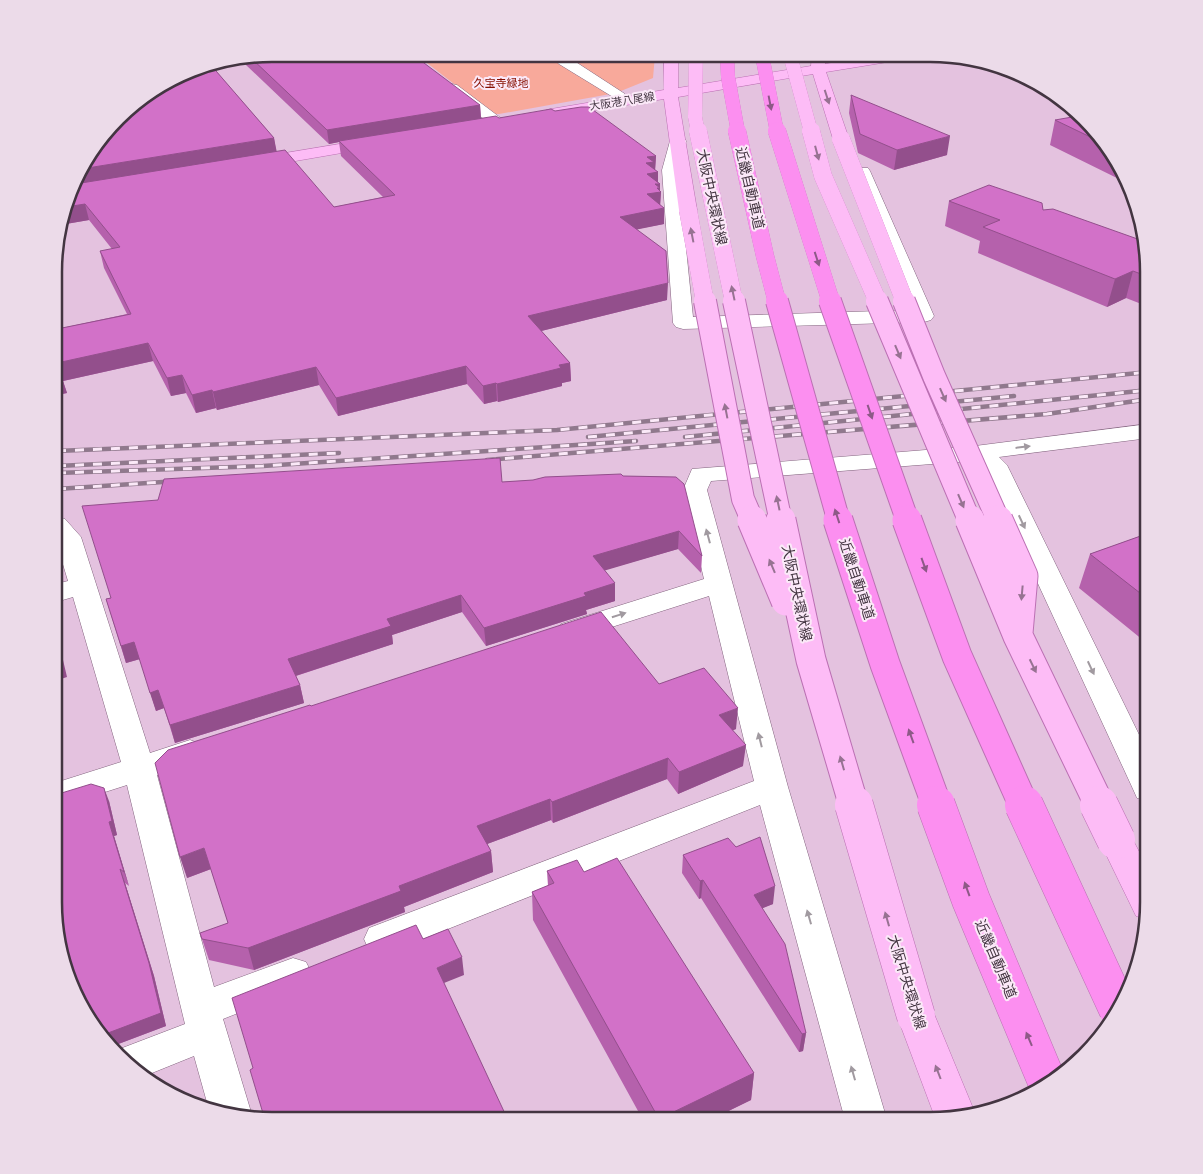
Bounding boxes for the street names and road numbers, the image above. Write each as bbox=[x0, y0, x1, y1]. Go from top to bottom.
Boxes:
street label: 大阪港八尾線 bbox=[588, 88, 656, 114]
street label: 近畿自動車道 bbox=[731, 145, 770, 231]
street label: 大阪中央環状線 bbox=[692, 147, 733, 247]
street label: 近畿自動車道 bbox=[835, 536, 880, 622]
street label: 大阪中央環状線 bbox=[777, 543, 818, 643]
street label: 近畿自動車道 bbox=[970, 916, 1023, 1002]
street label: 大阪中央環状線 bbox=[883, 932, 932, 1032]

